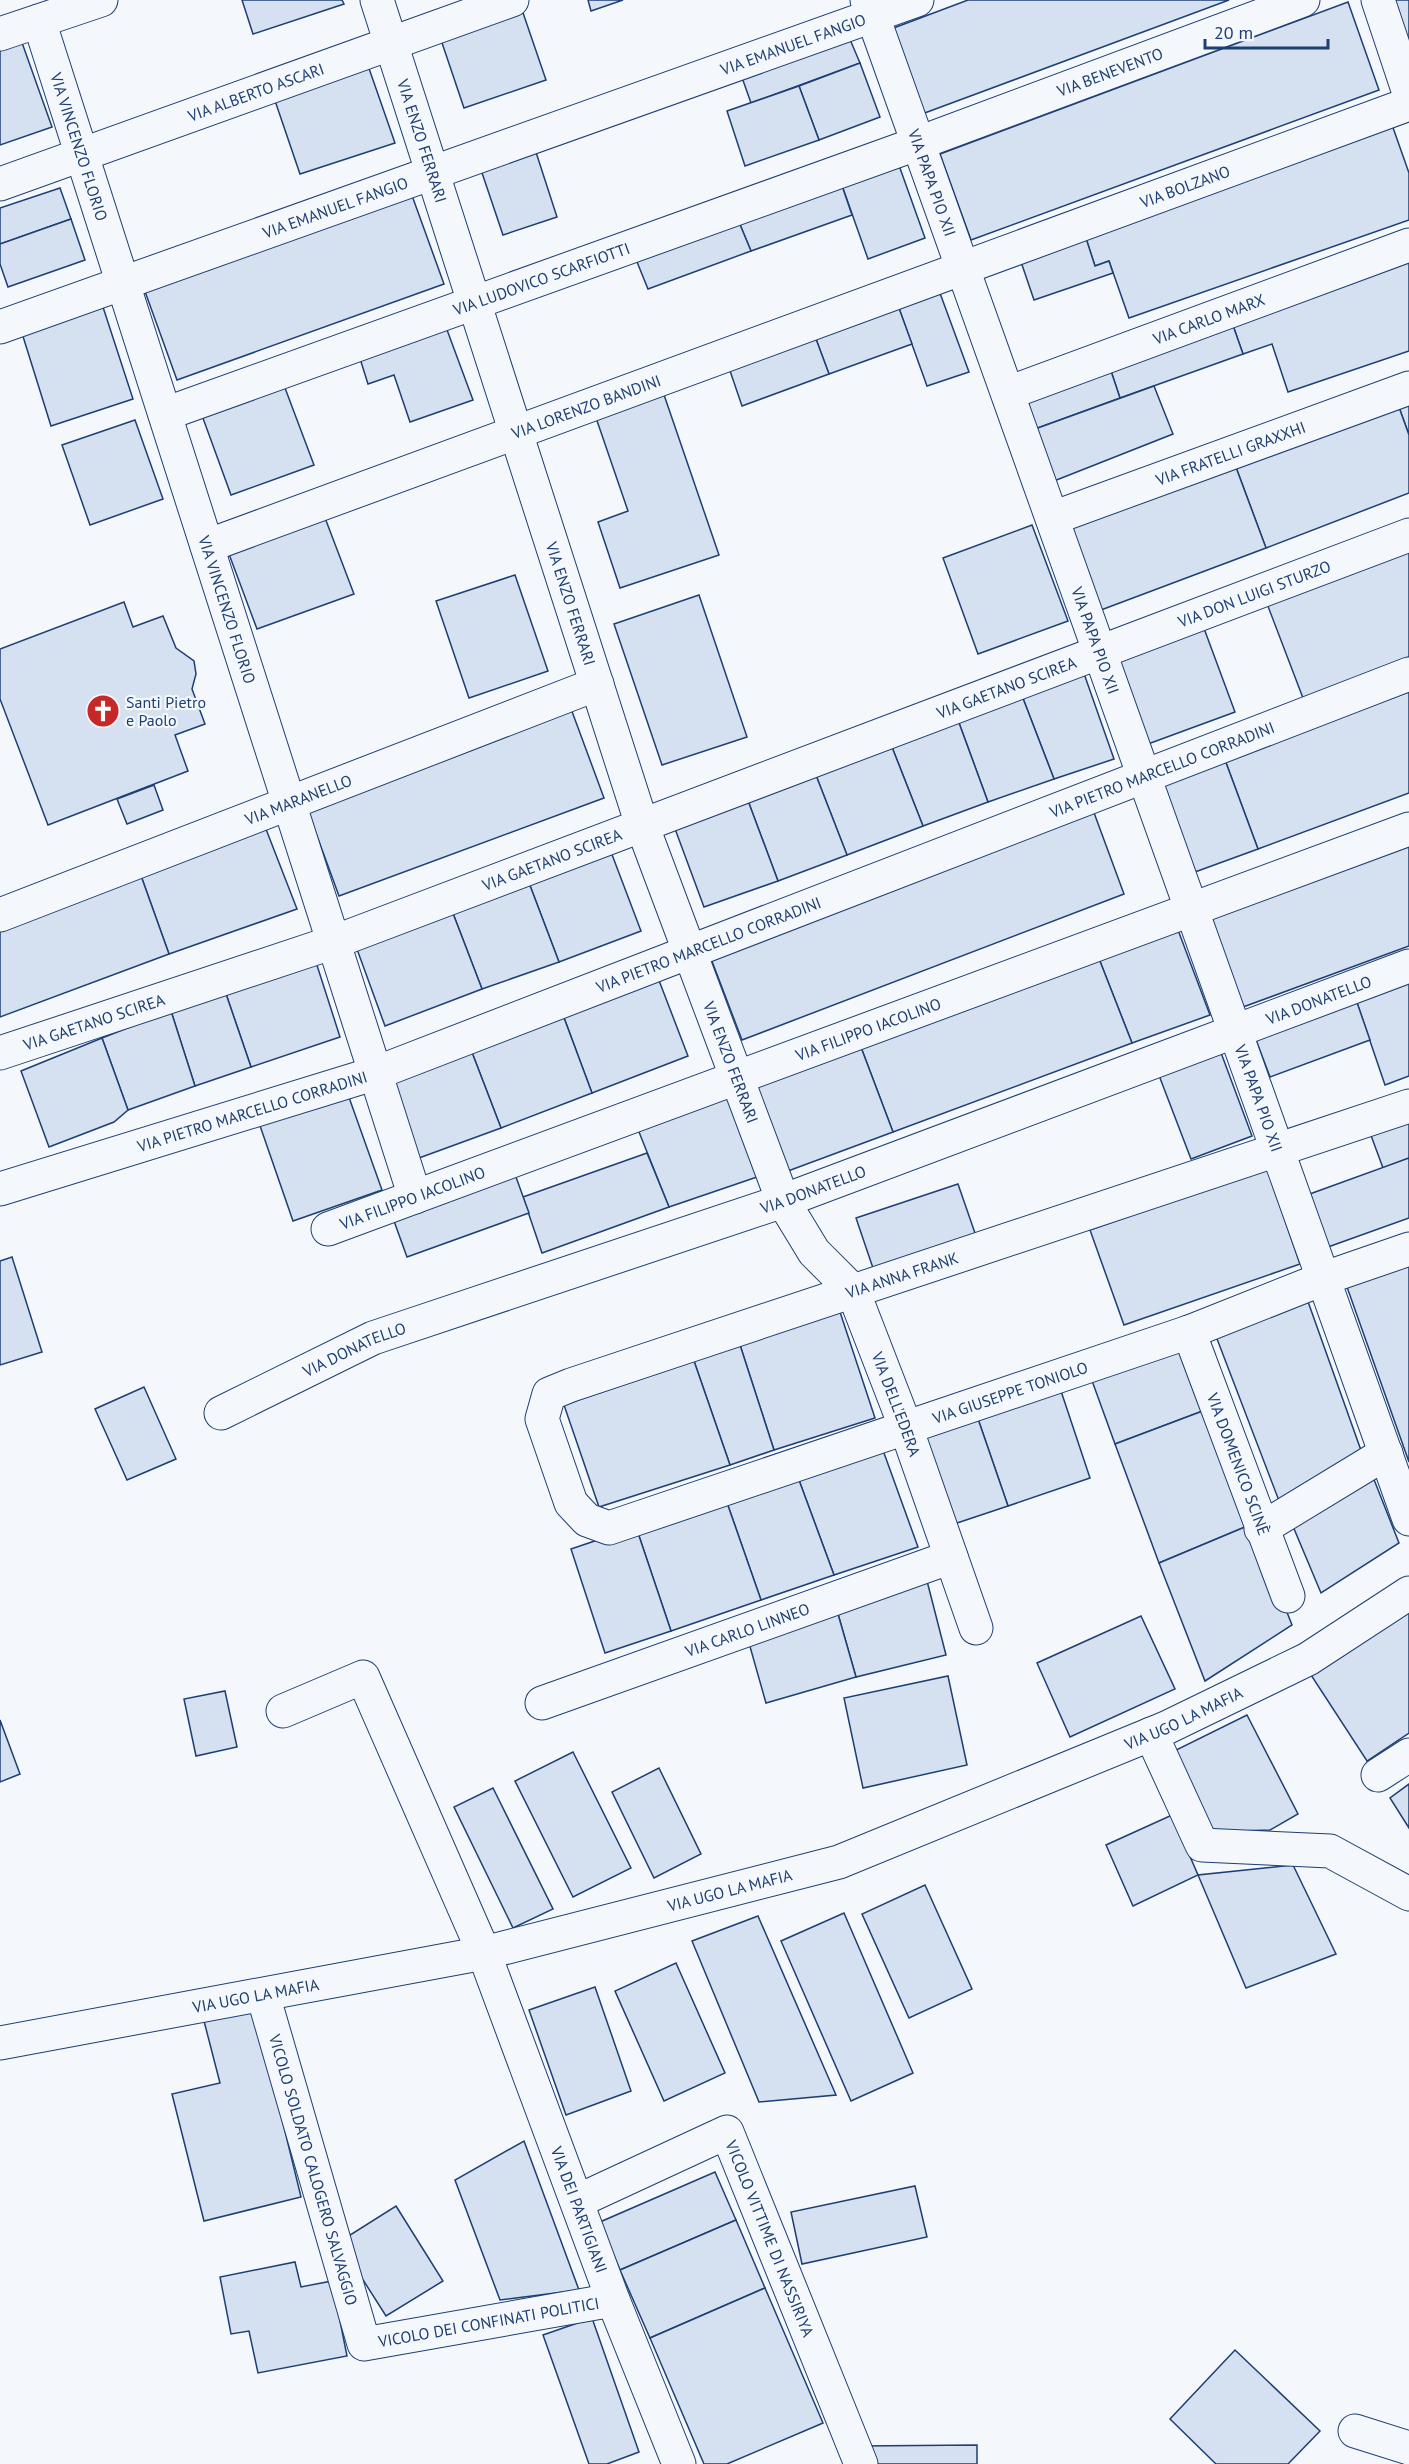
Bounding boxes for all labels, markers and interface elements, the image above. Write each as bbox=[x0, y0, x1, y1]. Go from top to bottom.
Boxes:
street label: VIA EMANUEL FANGIO bbox=[717, 9, 868, 80]
scale bar bbox=[1205, 12, 1328, 50]
text: 20 m bbox=[1214, 21, 1253, 44]
street label: VIA BENEVENTO bbox=[1053, 43, 1166, 101]
street label: VIA ALBERTO ASCARI bbox=[184, 58, 327, 126]
street label: VIA VINCENZO FLORIO bbox=[46, 69, 112, 223]
street label: VIA ENZO FERRARI bbox=[393, 76, 451, 205]
street label: VIA PAPA PIO XII bbox=[904, 125, 961, 239]
street label: VIA BOLZANO bbox=[1136, 161, 1233, 212]
street label: VIA EMANUEL FANGIO bbox=[259, 172, 411, 243]
street label: VIA LUDOVICO SCARFIOTTI bbox=[450, 238, 632, 320]
street label: VIA CARLO MARX bbox=[1149, 289, 1268, 349]
street label: VIA LORENZO BANDINI bbox=[508, 370, 664, 443]
street label: VIA FRATELLI GRAXXHI bbox=[1152, 417, 1308, 490]
street label: VIA VINCENZO FLORIO bbox=[194, 532, 260, 686]
street label: VIA ENZO FERRARI bbox=[541, 538, 600, 668]
street label: VIA DON LUIGI STURZO bbox=[1174, 556, 1333, 632]
street label: VIA PAPA PIO XII bbox=[1067, 583, 1124, 697]
street label: VIA GAETANO SCIREA bbox=[933, 652, 1080, 723]
place label: Santi Pietro e Paolo bbox=[126, 692, 206, 730]
church icon: Santi Pietro e Paolo bbox=[85, 693, 121, 729]
street label: VIA PIETRO MARCELLO CORRADINI bbox=[1046, 717, 1277, 822]
street label: VIA MARANELLO bbox=[241, 770, 355, 830]
street label: VIA GAETANO SCIREA bbox=[479, 824, 625, 895]
street label: VIA PIETRO MARCELLO CORRADINI bbox=[592, 892, 824, 997]
street label: VIA DONATELLO bbox=[1262, 971, 1374, 1029]
street label: VIA GAETANO SCIREA bbox=[20, 989, 168, 1055]
street label: VIA FILIPPO IACOLINO bbox=[792, 993, 944, 1065]
street label: VIA ENZO FERRARI bbox=[699, 998, 763, 1126]
street label: VIA PAPA PIO XII bbox=[1230, 1041, 1287, 1155]
street label: VIA PIETRO MARCELLO CORRADINI bbox=[134, 1066, 370, 1156]
street label: VIA DONATELLO bbox=[757, 1161, 869, 1218]
street label: VIA FILIPPO IACOLINO bbox=[336, 1162, 488, 1234]
street label: VIA ANNA FRANK bbox=[842, 1247, 961, 1303]
street label: VIA DONATELLO bbox=[299, 1318, 409, 1382]
street label: VIA DELL'EDERA bbox=[867, 1348, 925, 1459]
street label: VIA GIUSEPPE TONIOLO bbox=[929, 1357, 1090, 1428]
street label: VIA DOMENICO SCINÈ bbox=[1202, 1389, 1274, 1538]
street label: VIA CARLO LINNEO bbox=[681, 1598, 812, 1661]
street label: VIA UGO LA MAFIA bbox=[1120, 1682, 1246, 1754]
street label: VIA UGO LA MAFIA bbox=[664, 1864, 795, 1916]
street label: VIA UGO LA MAFIA bbox=[190, 1974, 321, 2017]
street label: VICOLO SOLDATO CALOGERO SALVAGGIO bbox=[265, 2031, 362, 2308]
street label: VICOLO VITTIME DI NASSIRIYA bbox=[721, 2136, 819, 2340]
street label: VIA DEI PARTIGIANI bbox=[546, 2143, 612, 2276]
street label: VICOLO DEI CONFINATI POLITICI bbox=[376, 2293, 601, 2351]

